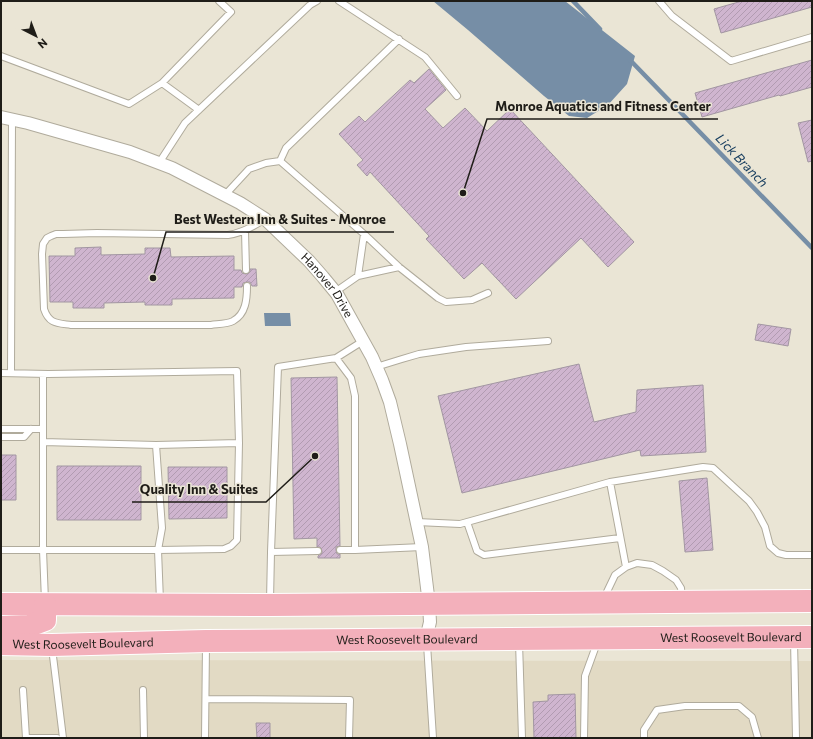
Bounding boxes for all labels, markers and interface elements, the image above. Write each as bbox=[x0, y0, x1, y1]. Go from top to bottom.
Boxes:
north arrow bbox=[16, 16, 56, 56]
text: N bbox=[36, 36, 50, 51]
callout: Monroe Aquatics and Fitness Center bbox=[487, 94, 718, 119]
text: Monroe Aquatics and Fitness Center bbox=[495, 98, 712, 114]
water label: Lick Branch bbox=[713, 130, 771, 190]
callout: Best Western Inn & Suites - Monroe bbox=[166, 207, 394, 232]
text: Best Western Inn & Suites - Monroe bbox=[174, 211, 386, 227]
street label: Hanover Drive bbox=[299, 249, 357, 320]
callout: Quality Inn & Suites bbox=[132, 477, 266, 502]
text: Quality Inn & Suites bbox=[140, 481, 258, 497]
street label: West Roosevelt Boulevard bbox=[660, 629, 802, 644]
street label: West Roosevelt Boulevard bbox=[336, 631, 478, 646]
street label: West Roosevelt Boulevard bbox=[12, 634, 154, 651]

